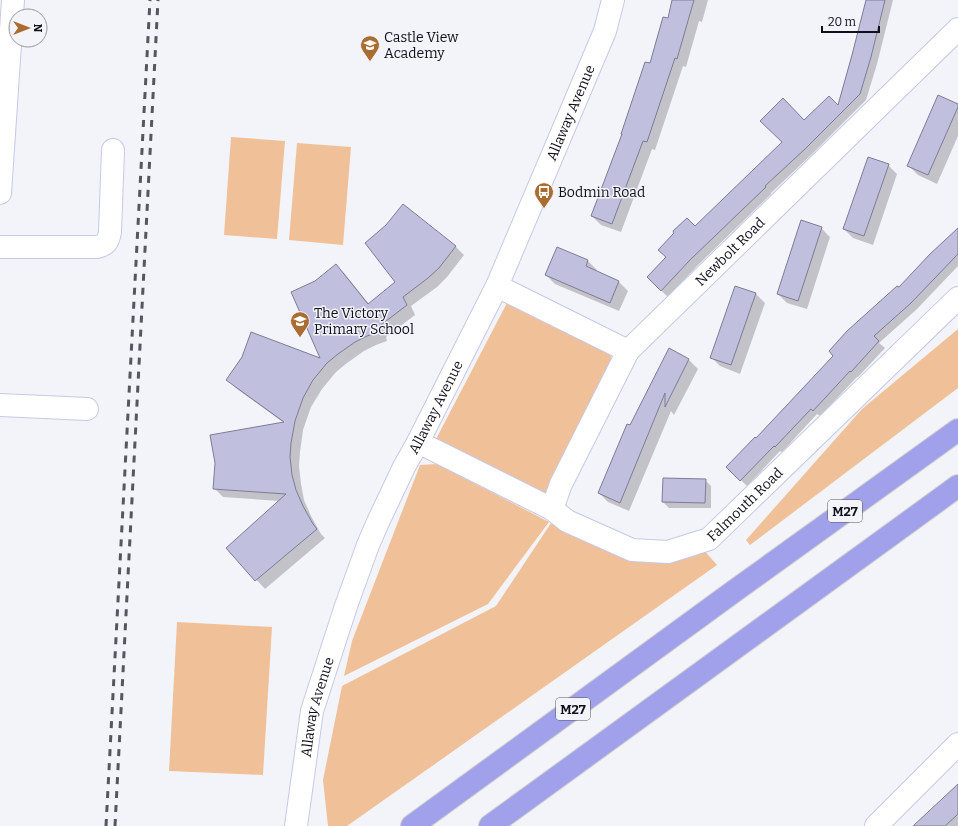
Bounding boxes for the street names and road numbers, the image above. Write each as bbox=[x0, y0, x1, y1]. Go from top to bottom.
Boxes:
street label: Allaway Avenue bbox=[543, 62, 599, 163]
street label: Newbolt Road bbox=[692, 214, 769, 289]
street label: Allaway Avenue bbox=[405, 358, 467, 457]
street label: Falmouth Road bbox=[704, 464, 786, 545]
road number: M27 bbox=[828, 500, 862, 522]
street label: Allaway Avenue bbox=[298, 655, 338, 758]
road number: M27 bbox=[556, 698, 590, 720]

